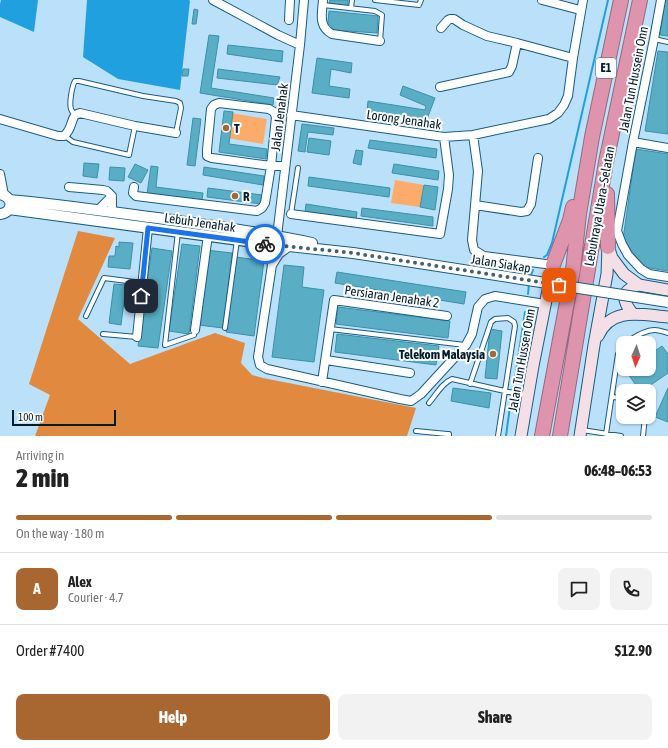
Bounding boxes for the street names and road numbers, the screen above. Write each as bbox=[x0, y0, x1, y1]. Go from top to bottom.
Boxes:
street label: Jalan Tun Hussein Onn bbox=[616, 25, 651, 133]
road number: E1 bbox=[596, 58, 616, 78]
street label: Jalan Jenahak bbox=[268, 82, 291, 152]
street label: Lorong Jenahak bbox=[366, 107, 443, 132]
street label: Lebuhraya Utara–Selatan bbox=[582, 145, 617, 267]
street label: Lebuh Jenahak bbox=[163, 210, 237, 235]
street label: Jalan Siakap bbox=[470, 251, 532, 276]
street label: Persiaran Jenahak 2 bbox=[344, 282, 440, 311]
street label: Jalan Tun Hussen Onn bbox=[505, 307, 538, 413]

